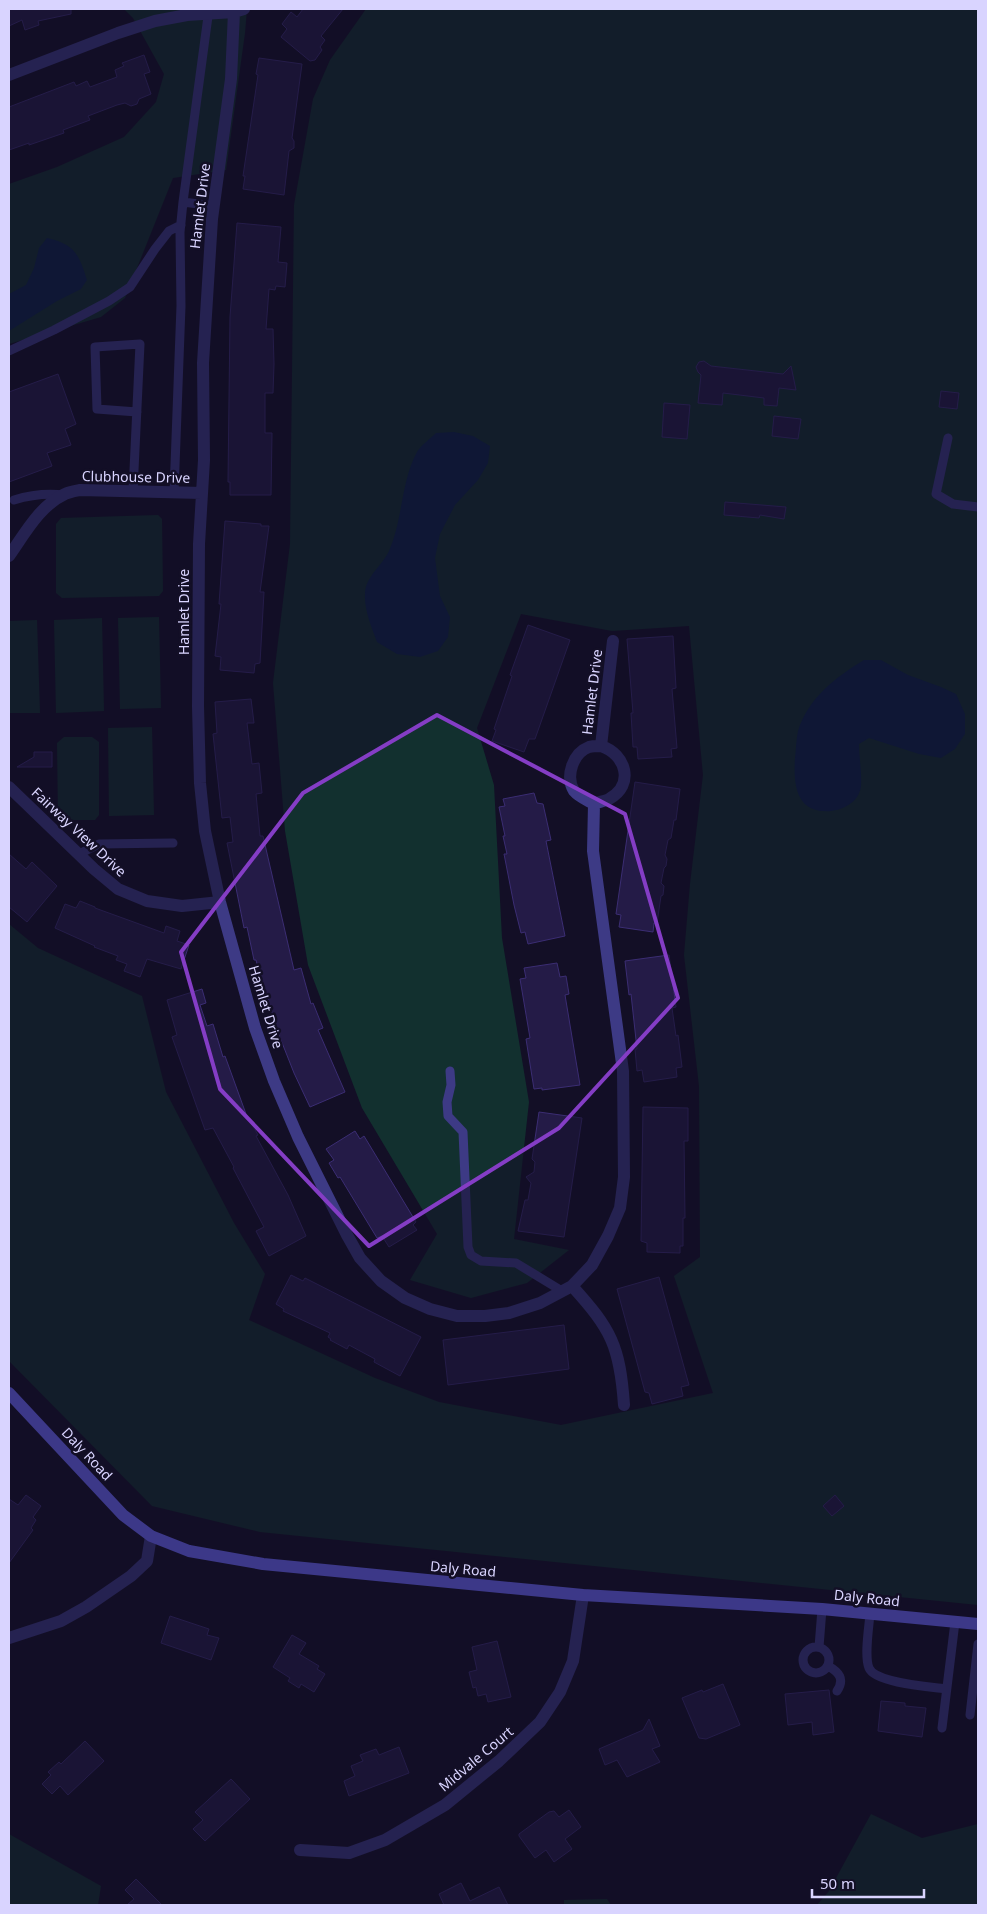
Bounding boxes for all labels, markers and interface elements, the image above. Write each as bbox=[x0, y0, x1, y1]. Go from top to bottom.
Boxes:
street label: Hamlet Drive bbox=[185, 162, 214, 250]
street label: Clubhouse Drive bbox=[82, 466, 190, 487]
street label: Hamlet Drive bbox=[174, 569, 193, 655]
street label: Hamlet Drive bbox=[577, 648, 606, 736]
street label: Fairway View Drive bbox=[28, 783, 131, 881]
street label: Hamlet Drive bbox=[245, 963, 288, 1051]
street label: Daly Road bbox=[58, 1423, 117, 1484]
street label: Daly Road bbox=[429, 1556, 497, 1581]
street label: Daly Road bbox=[833, 1585, 901, 1610]
street label: Midvale Court bbox=[434, 1722, 517, 1795]
scale bar bbox=[812, 1866, 924, 1898]
text: 50 m bbox=[820, 1873, 855, 1893]

